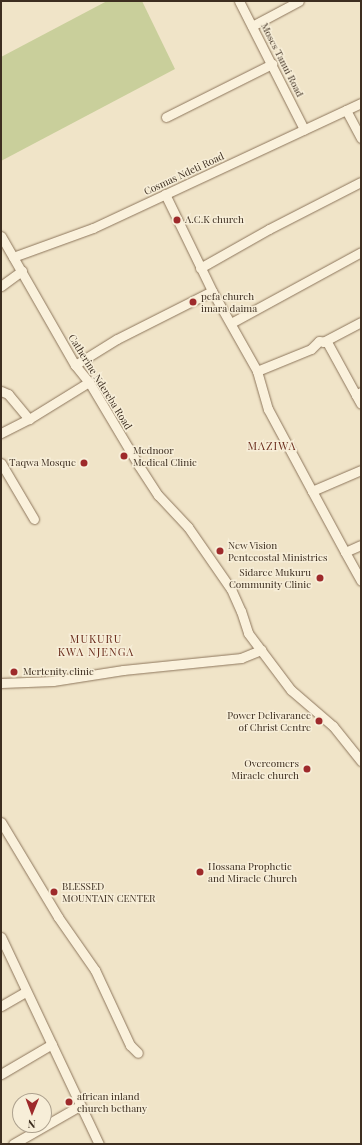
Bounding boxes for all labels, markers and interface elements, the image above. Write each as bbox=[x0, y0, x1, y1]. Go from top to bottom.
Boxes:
street label: Moses Tanui Road bbox=[258, 21, 306, 99]
street label: Cosmas Ndeti Road bbox=[142, 150, 226, 198]
place label: A.C.K church bbox=[185, 214, 244, 226]
marker: A.C.K church bbox=[172, 215, 182, 225]
place label: pefa church imara daima bbox=[201, 290, 257, 314]
marker: pefa church imara daima bbox=[188, 297, 198, 307]
street label: Catherine Ndereba Road bbox=[66, 332, 134, 432]
district label: MAZIWA bbox=[247, 439, 297, 453]
place label: Mednoor Medical Clinic bbox=[133, 444, 197, 468]
marker: Mednoor Medical Clinic bbox=[118, 450, 130, 462]
place label: Taqwa Mosque bbox=[9, 457, 76, 469]
marker: Taqwa Mosque bbox=[79, 458, 89, 468]
place label: New Vision Pentecostal Ministries bbox=[228, 539, 328, 562]
marker: New Vision Pentecostal Ministries bbox=[215, 546, 225, 556]
place label: Sidarec Mukuru Community Clinic bbox=[229, 566, 311, 590]
marker: Sidarec Mukuru Community Clinic bbox=[314, 572, 326, 584]
district label: MUKURU KWA NJENGA bbox=[58, 633, 134, 659]
marker: Mertenity clinic bbox=[8, 666, 20, 678]
place label: Mertenity clinic bbox=[23, 666, 94, 678]
place label: Power Delivarance of Christ Centre bbox=[227, 709, 311, 732]
marker: Power Delivarance of Christ Centre bbox=[314, 716, 324, 726]
place label: Overcomers Miracle church bbox=[231, 757, 299, 780]
marker: Overcomers Miracle church bbox=[302, 764, 312, 774]
place label: Hossana Prophetic and Miracle Church bbox=[208, 860, 297, 884]
marker: Hossana Prophetic and Miracle Church bbox=[195, 867, 205, 877]
place label: BLESSED MOUNTAIN CENTER bbox=[62, 880, 155, 904]
marker: BLESSED MOUNTAIN CENTER bbox=[49, 887, 59, 897]
place label: african inland church bethany bbox=[77, 1090, 147, 1114]
north arrow bbox=[12, 1093, 52, 1133]
marker: african inland church bethany bbox=[64, 1097, 74, 1107]
text: N bbox=[28, 1117, 36, 1132]

